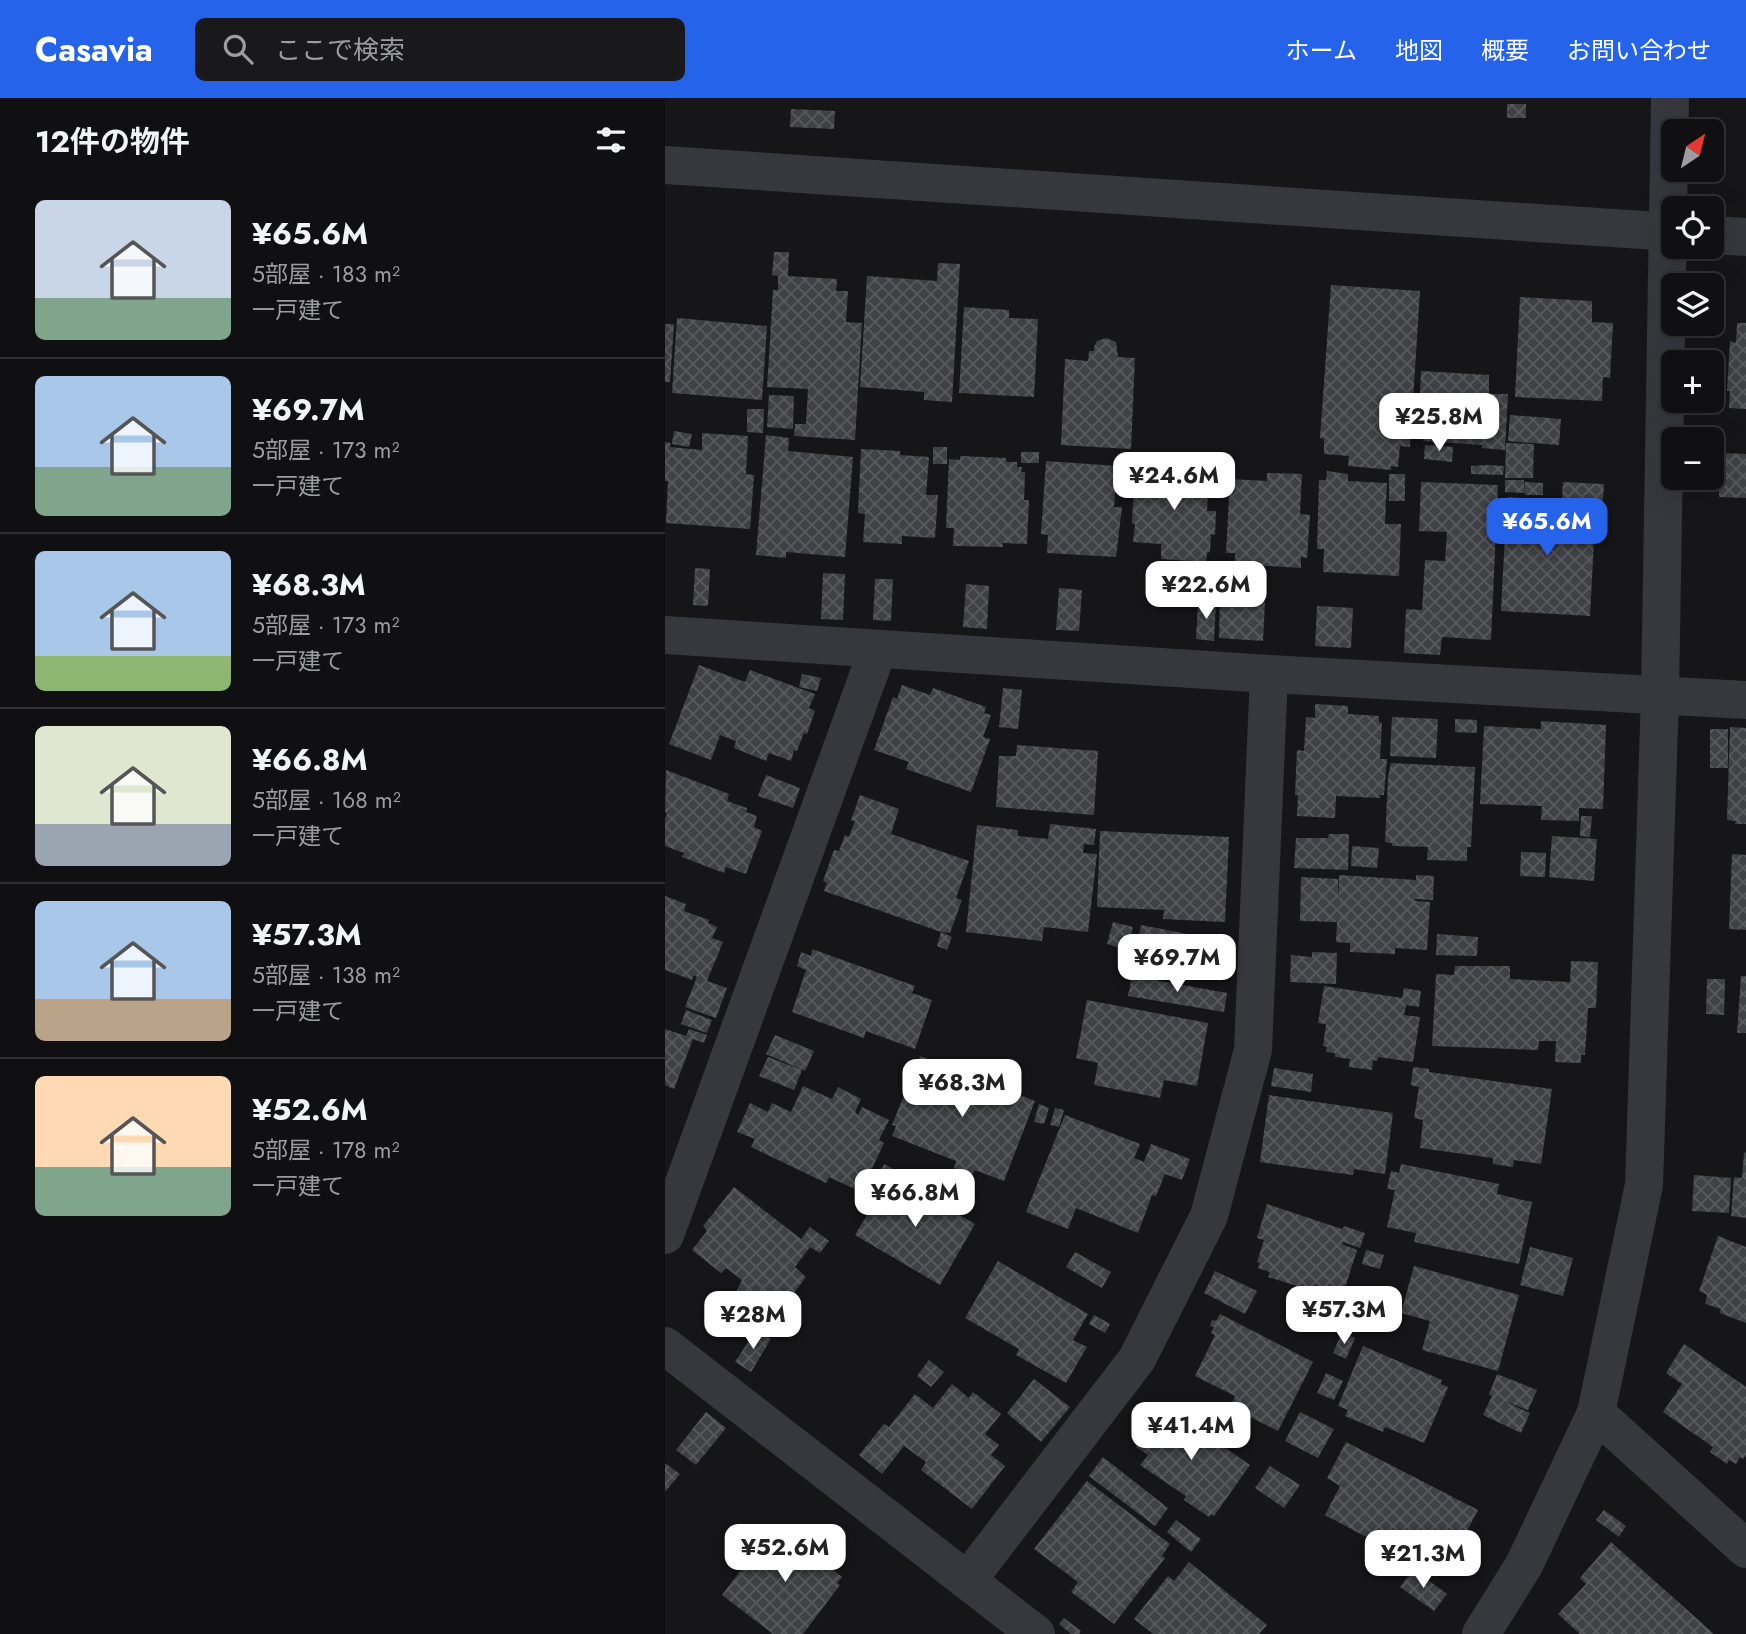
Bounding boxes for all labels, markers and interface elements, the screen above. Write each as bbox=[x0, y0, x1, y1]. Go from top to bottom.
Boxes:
search box bbox=[195, 18, 685, 81]
text: Casavia bbox=[35, 26, 153, 73]
icon: search bbox=[219, 30, 257, 68]
text: ここで検索 bbox=[275, 31, 405, 69]
text: ホーム bbox=[1286, 33, 1357, 68]
text: 地図 bbox=[1395, 33, 1443, 68]
text: 概要 bbox=[1481, 33, 1529, 68]
text: お問い合わせ bbox=[1567, 33, 1711, 68]
north arrow bbox=[1661, 119, 1724, 182]
map controls bbox=[1661, 119, 1724, 490]
text: 12件の物件 bbox=[35, 120, 190, 163]
icon: filters bbox=[592, 121, 630, 159]
button: locate bbox=[1661, 196, 1724, 259]
text: ¥65.6M bbox=[252, 212, 368, 255]
icon: home bbox=[91, 228, 175, 312]
text: 5部屋 · 183 m² bbox=[252, 257, 400, 291]
button: layers bbox=[1661, 273, 1724, 336]
text: 一戸建て bbox=[252, 293, 344, 327]
button: + bbox=[1661, 350, 1724, 413]
text: ¥69.7M bbox=[252, 388, 365, 431]
pin: ¥25.8M bbox=[1382, 394, 1496, 453]
text: ¥25.8M bbox=[1395, 399, 1483, 433]
icon: home bbox=[91, 404, 175, 488]
button: − bbox=[1661, 427, 1724, 490]
text: 5部屋 · 173 m² bbox=[252, 433, 399, 467]
pin: ¥24.6M bbox=[1117, 452, 1231, 512]
text: ¥24.6M bbox=[1129, 458, 1219, 492]
text: 一戸建て bbox=[252, 469, 344, 503]
pin: ¥65.6M bbox=[1490, 498, 1604, 558]
text: ¥65.6M bbox=[1503, 504, 1591, 538]
pin: ¥22.6M bbox=[1149, 561, 1263, 621]
text: ¥68.3M bbox=[252, 563, 366, 606]
text: ¥22.6M bbox=[1162, 567, 1250, 601]
icon: home bbox=[91, 579, 175, 663]
text: 5部屋 · 173 m² bbox=[252, 608, 399, 642]
text: 一戸建て bbox=[252, 644, 344, 678]
text: ¥66.8M bbox=[252, 738, 367, 781]
icon: home bbox=[91, 754, 175, 838]
text: 5部屋 · 168 m² bbox=[252, 783, 401, 817]
text: 一戸建て bbox=[252, 819, 344, 853]
text: ¥57.3M bbox=[252, 913, 362, 956]
icon: home bbox=[91, 929, 175, 1013]
pin: ¥69.7M bbox=[1120, 934, 1234, 994]
text: ¥69.7M bbox=[1134, 940, 1220, 974]
text: 5部屋 · 138 m² bbox=[252, 958, 400, 992]
text: 一戸建て bbox=[252, 994, 344, 1028]
pin: ¥68.3M bbox=[905, 1060, 1019, 1119]
text: ¥68.3M bbox=[918, 1065, 1006, 1099]
text: ¥52.6M bbox=[252, 1088, 368, 1131]
icon: home bbox=[91, 1104, 175, 1188]
text: 5部屋 · 178 m² bbox=[252, 1133, 399, 1167]
text: 一戸建て bbox=[252, 1169, 344, 1203]
pin: ¥66.8M bbox=[858, 1170, 972, 1229]
text: ¥66.8M bbox=[871, 1175, 959, 1209]
pin: ¥57.3M bbox=[1287, 1286, 1401, 1346]
pin: ¥28M bbox=[712, 1292, 794, 1351]
text: ¥57.3M bbox=[1302, 1292, 1386, 1326]
text: ¥28M bbox=[720, 1297, 786, 1331]
pin: ¥41.4M bbox=[1134, 1402, 1248, 1462]
text: ¥41.4M bbox=[1147, 1408, 1235, 1442]
pin: ¥52.6M bbox=[728, 1524, 842, 1584]
text: ¥52.6M bbox=[741, 1530, 829, 1564]
pin: ¥21.3M bbox=[1366, 1530, 1480, 1590]
text: ¥21.3M bbox=[1381, 1536, 1465, 1570]

